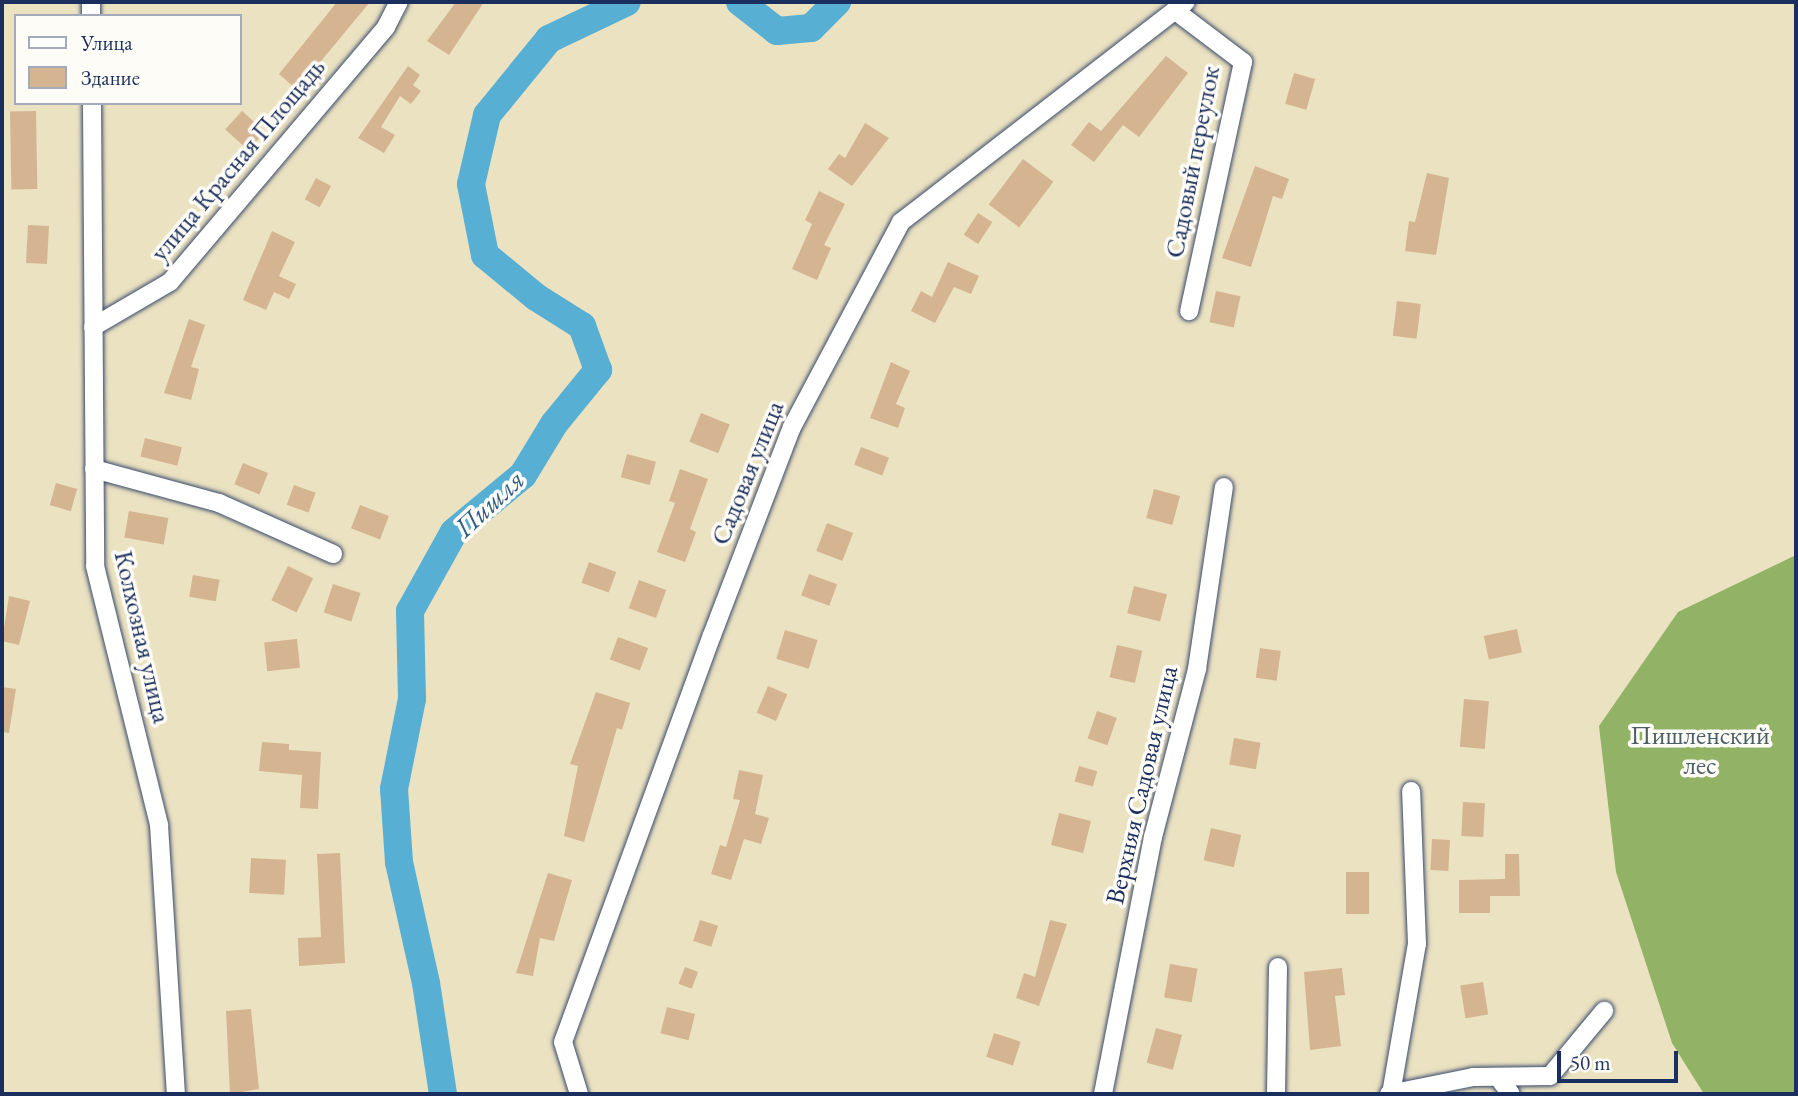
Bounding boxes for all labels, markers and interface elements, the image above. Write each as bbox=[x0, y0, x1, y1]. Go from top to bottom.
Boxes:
legend bbox=[14, 14, 242, 105]
text: Улица bbox=[81, 29, 133, 56]
street label: улица Красная Площадь bbox=[144, 52, 332, 268]
street label: Садовый переулок bbox=[1159, 63, 1227, 261]
text: Здание bbox=[81, 64, 140, 91]
street label: Садовая улица bbox=[705, 396, 791, 550]
water label: Пишля bbox=[447, 462, 531, 544]
street label: Колхозная улица bbox=[107, 548, 177, 726]
street label: Верхняя Садовая улица bbox=[1099, 663, 1185, 907]
park label: Пишленский лес bbox=[1630, 720, 1770, 782]
scale bar bbox=[1560, 1036, 1681, 1080]
text: 50 m bbox=[1570, 1049, 1611, 1076]

